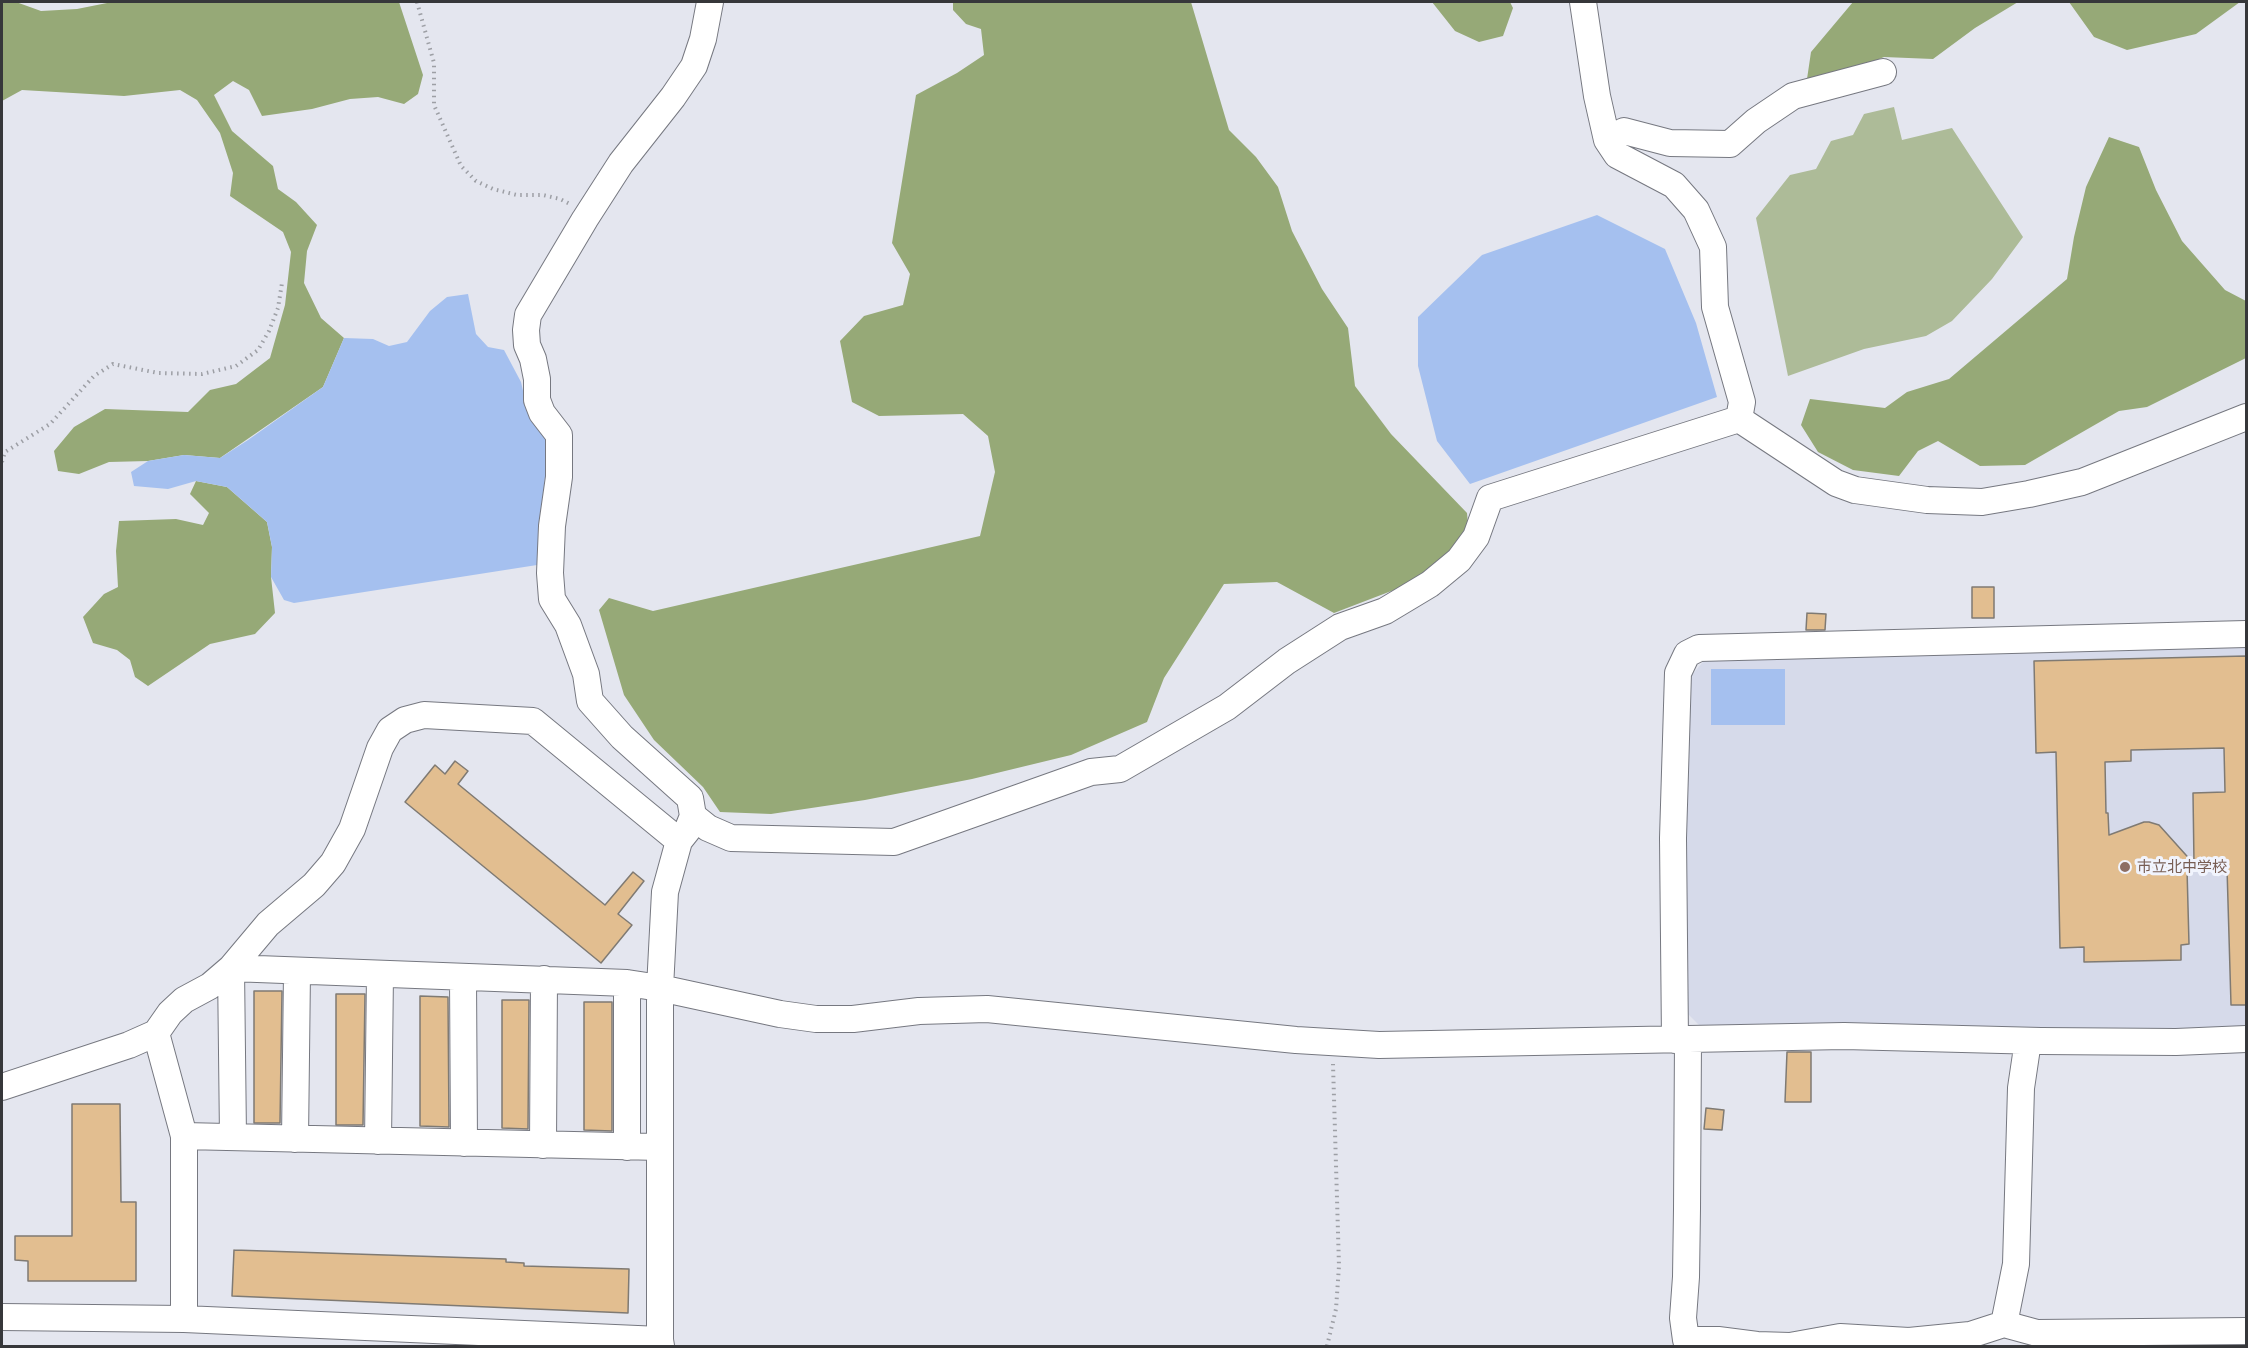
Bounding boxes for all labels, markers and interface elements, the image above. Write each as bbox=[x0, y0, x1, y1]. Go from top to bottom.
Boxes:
place label: 市立北中学校 bbox=[2137, 858, 2227, 876]
marker: 市立北中学校 bbox=[2118, 860, 2132, 874]

